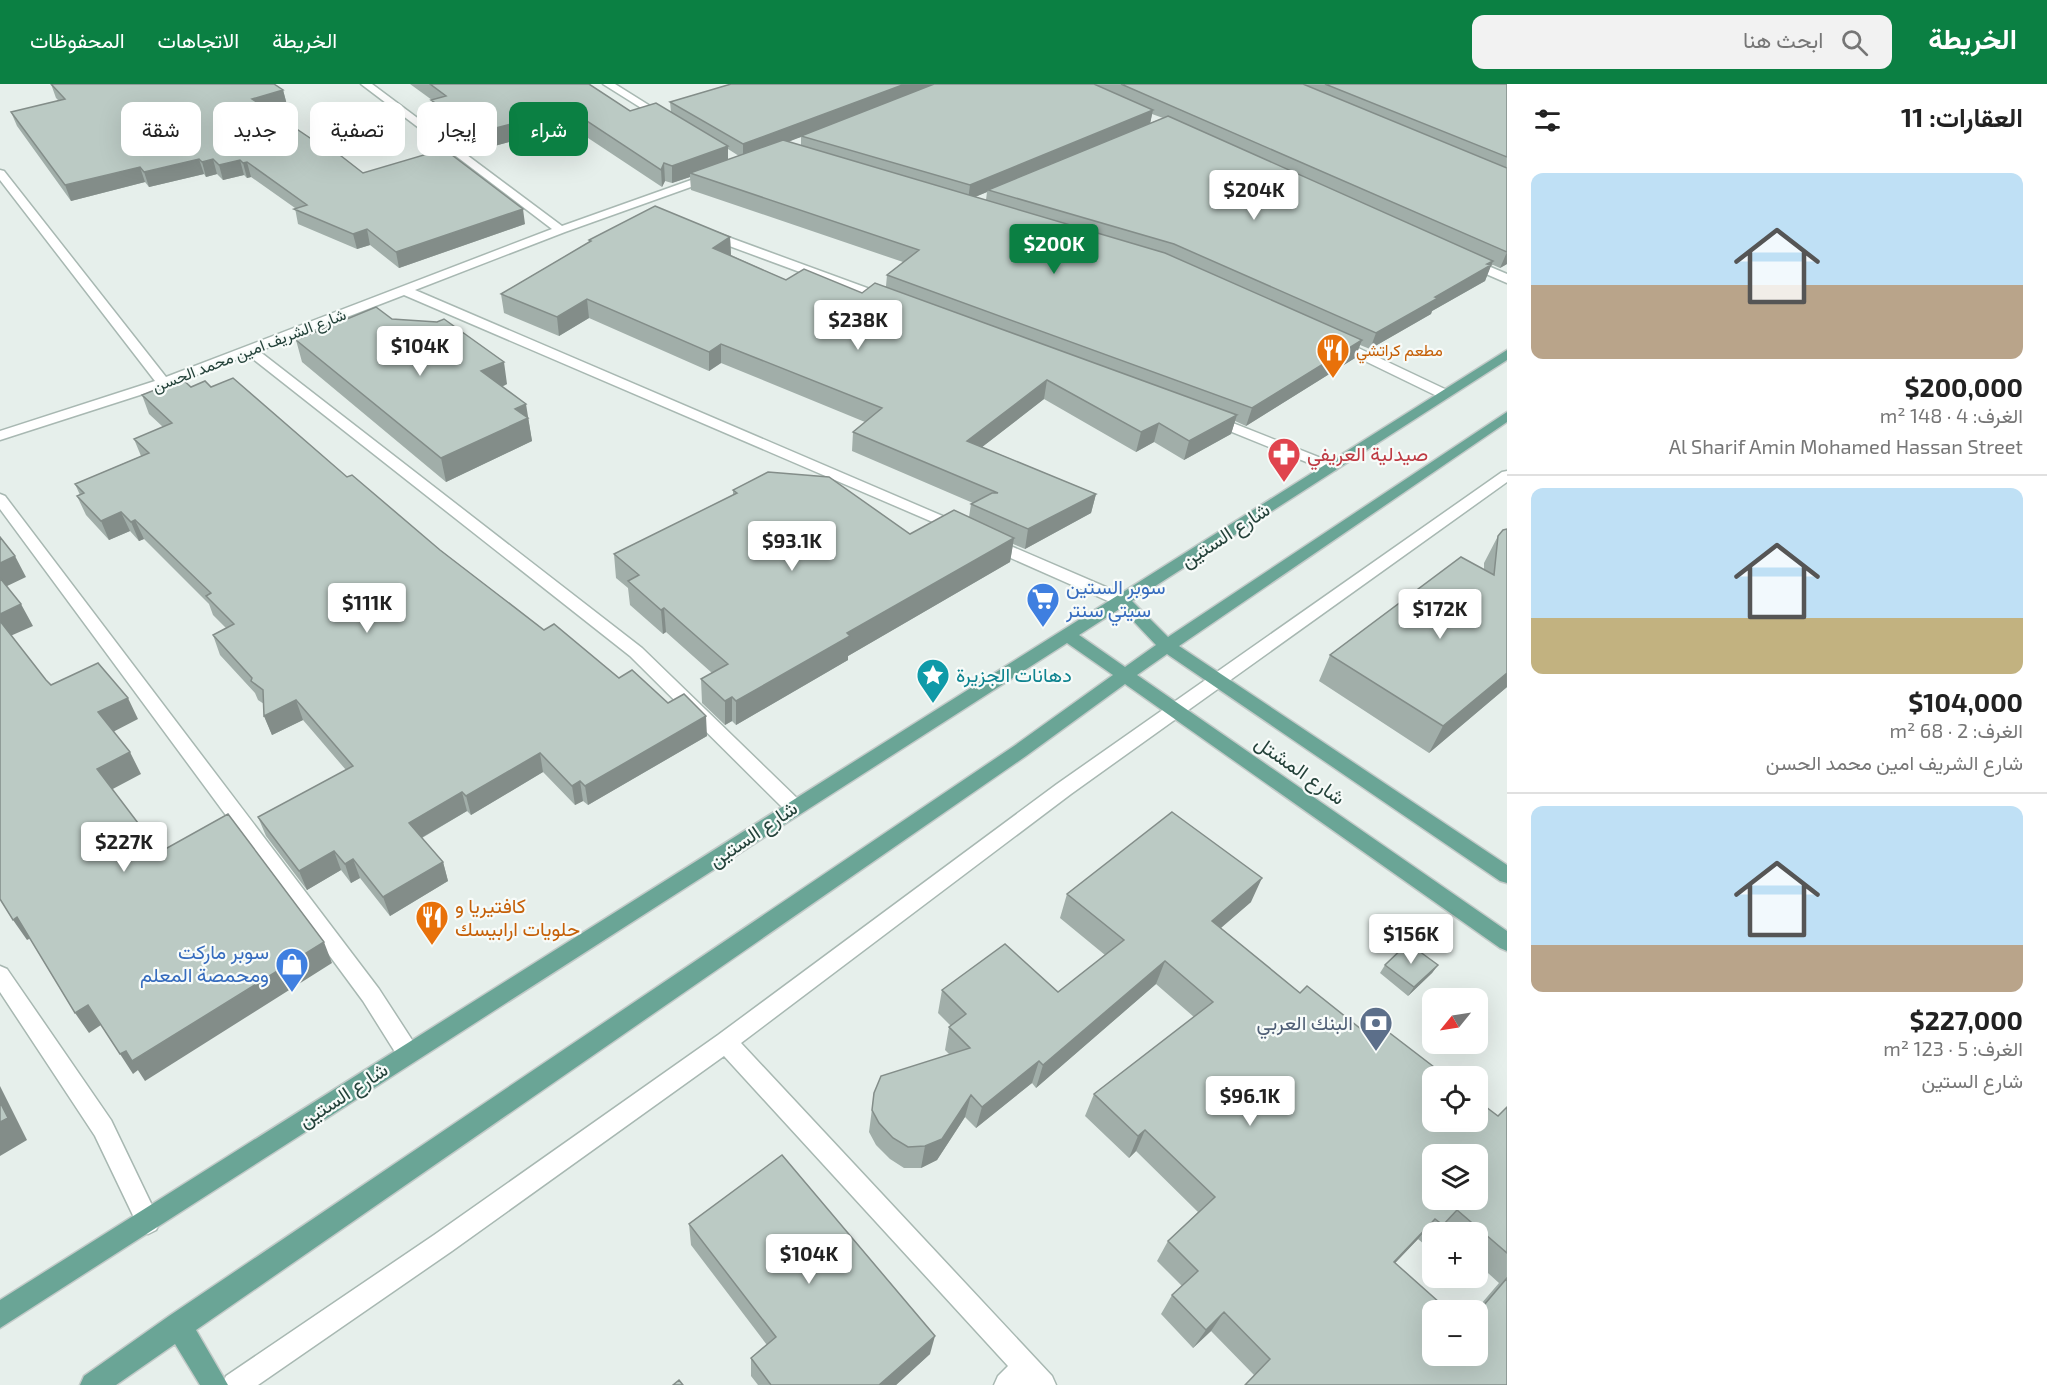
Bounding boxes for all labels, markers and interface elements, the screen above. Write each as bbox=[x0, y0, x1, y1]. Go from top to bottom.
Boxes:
search box bbox=[1472, 15, 1892, 69]
text: الخريطة bbox=[1928, 21, 2017, 55]
text: ابحث هنا bbox=[1743, 26, 1823, 52]
icon: search bbox=[1838, 26, 1871, 59]
text: المحفوظات bbox=[30, 27, 125, 52]
text: الاتجاهات bbox=[158, 27, 239, 52]
text: الخريطة bbox=[272, 27, 337, 52]
text: العقارات: 11 bbox=[1901, 101, 2023, 132]
chip: شقة bbox=[121, 102, 201, 156]
chip: جديد bbox=[213, 102, 298, 156]
chip: تصفية bbox=[310, 102, 405, 156]
chip: إيجار bbox=[417, 102, 497, 156]
chip: شراء bbox=[509, 102, 588, 156]
icon: filters bbox=[1531, 104, 1564, 137]
pin: $204K bbox=[1212, 170, 1296, 221]
text: $204K bbox=[1223, 177, 1285, 201]
icon: home bbox=[1723, 212, 1831, 320]
pin: $200K bbox=[1012, 224, 1096, 275]
text: $200K bbox=[1023, 231, 1085, 255]
pin: $238K bbox=[816, 300, 900, 351]
street label: شارع الشريف امين محمد الحسن bbox=[149, 304, 349, 398]
text: $238K bbox=[828, 307, 888, 331]
pin: $104K bbox=[378, 326, 462, 377]
restaurant icon: مطعم كراتشي bbox=[1315, 332, 1351, 379]
text: $104K bbox=[391, 333, 449, 357]
place label: مطعم كراتشي bbox=[1356, 340, 1443, 364]
text: $200,000 bbox=[1904, 371, 2023, 402]
text: الغرف: 4 · 148 m² bbox=[1880, 403, 2023, 427]
text: Al Sharif Amin Mohamed Hassan Street bbox=[1669, 434, 2023, 458]
pharmacy icon: صيدلية العريفي bbox=[1266, 436, 1302, 483]
place label: صيدلية العريفي bbox=[1307, 441, 1428, 471]
street label: شارع الستين bbox=[1175, 496, 1275, 574]
pin: $93.1K bbox=[743, 521, 841, 572]
icon: home bbox=[1723, 527, 1831, 635]
text: $93.1K bbox=[762, 528, 822, 552]
place label: سوبر الستين سيتي سنتر bbox=[1065, 574, 1166, 627]
supermarket icon: سوبر الستين سيتي سنتر bbox=[1025, 581, 1061, 628]
pin: $111K bbox=[325, 583, 409, 634]
pin: $172K bbox=[1398, 589, 1482, 640]
text: $111K bbox=[342, 590, 392, 614]
text: $172K bbox=[1412, 596, 1468, 620]
place icon: دهانات الجزيرة bbox=[915, 657, 951, 704]
place label: دهانات الجزيرة bbox=[956, 662, 1072, 688]
text: $104,000 bbox=[1908, 686, 2023, 717]
text: الغرف: 2 · 68 m² bbox=[1890, 718, 2023, 742]
street label: شارع المشتل bbox=[1249, 729, 1350, 811]
text: شارع الشريف امين محمد الحسن bbox=[1766, 750, 2023, 774]
street label: شارع الستين bbox=[704, 795, 803, 874]
pin: $227K bbox=[82, 822, 166, 873]
text: $227K bbox=[95, 829, 153, 853]
icon: home bbox=[1723, 845, 1831, 953]
place label: كافتيريا و حلويات ارابيسك bbox=[455, 893, 580, 942]
restaurant icon: كافتيريا و حلويات ارابيسك bbox=[414, 899, 450, 946]
pin: $156K bbox=[1369, 914, 1453, 965]
text: $156K bbox=[1383, 921, 1439, 945]
place label: سوبر ماركت ومحمصة المعلم bbox=[140, 939, 269, 988]
shop icon: سوبر ماركت ومحمصة المعلم bbox=[274, 946, 310, 993]
north arrow bbox=[1422, 988, 1488, 1054]
map controls bbox=[1422, 988, 1488, 1366]
text: $227,000 bbox=[1910, 1004, 2023, 1035]
bank icon: البنك العربي bbox=[1358, 1005, 1394, 1052]
place label: البنك العربي bbox=[1256, 1010, 1353, 1040]
text: الغرف: 5 · 123 m² bbox=[1883, 1036, 2023, 1060]
street label: شارع الستين bbox=[293, 1056, 393, 1134]
button: locate bbox=[1422, 1066, 1488, 1132]
text: شارع الستين bbox=[1921, 1068, 2023, 1092]
pin: $96.1K bbox=[1201, 1076, 1299, 1127]
text: $96.1K bbox=[1220, 1083, 1280, 1107]
button: layers bbox=[1422, 1144, 1488, 1210]
button: + bbox=[1422, 1222, 1488, 1288]
pin: $104K bbox=[767, 1234, 851, 1285]
text: $104K bbox=[780, 1241, 838, 1265]
button: − bbox=[1422, 1300, 1488, 1366]

